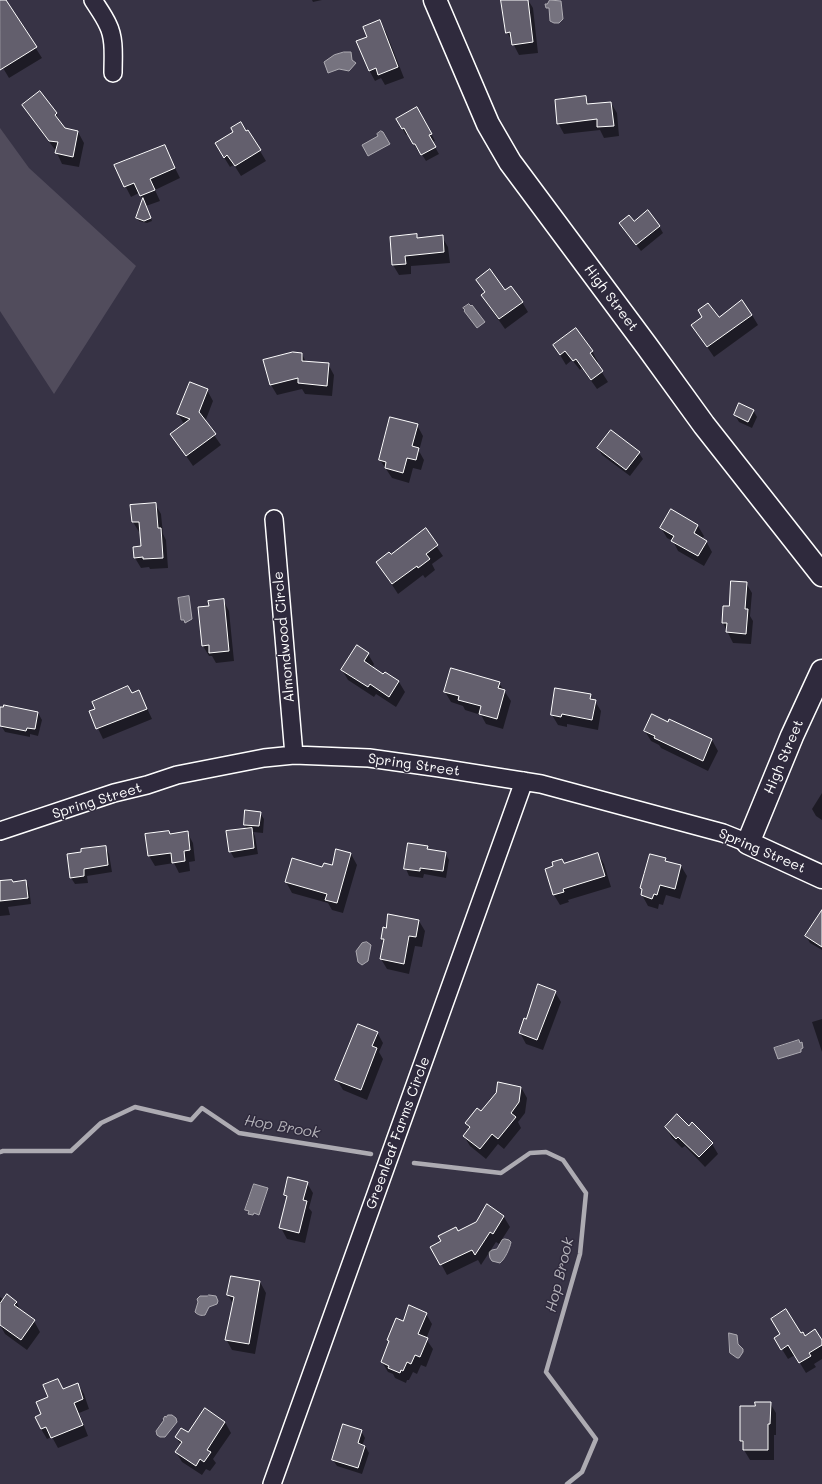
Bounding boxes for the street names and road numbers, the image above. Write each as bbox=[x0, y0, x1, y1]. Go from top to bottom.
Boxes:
street label: High Street bbox=[580, 261, 642, 335]
street label: Almondwood Circle bbox=[270, 571, 298, 703]
street label: High Street bbox=[761, 717, 807, 797]
street label: Spring Street bbox=[367, 750, 461, 780]
street label: Spring Street bbox=[50, 779, 144, 823]
street label: Spring Street bbox=[716, 825, 808, 877]
street label: Greenleaf Farms Circle bbox=[363, 1054, 433, 1212]

